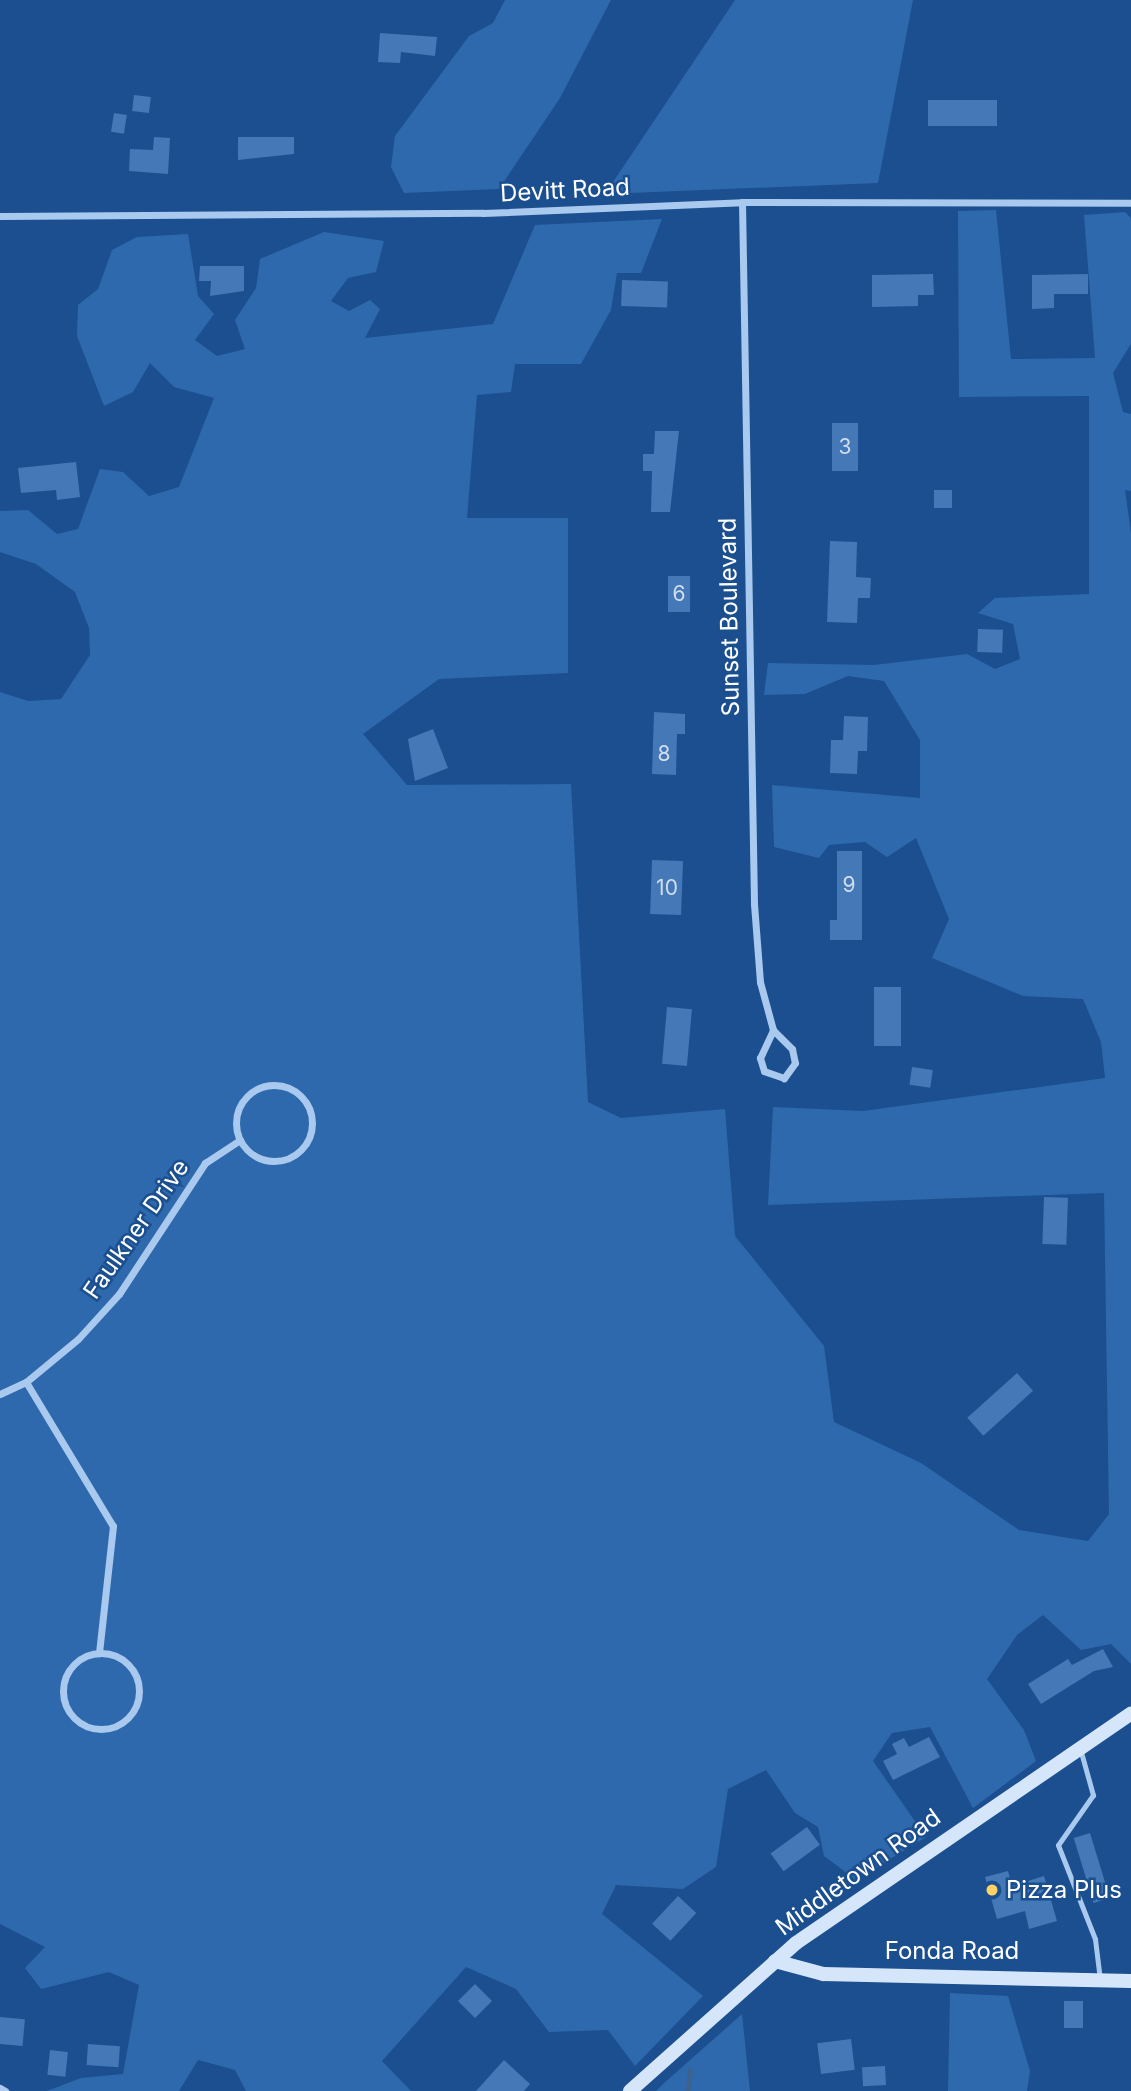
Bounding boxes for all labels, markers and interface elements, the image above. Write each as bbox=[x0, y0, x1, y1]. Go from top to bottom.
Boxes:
street label: Devitt Road bbox=[499, 172, 631, 208]
house number: 3 bbox=[839, 434, 851, 460]
street label: Sunset Boulevard bbox=[713, 517, 745, 717]
house number: 6 bbox=[672, 581, 686, 607]
house number: 8 bbox=[658, 741, 670, 767]
house number: 9 bbox=[842, 872, 856, 898]
house number: 10 bbox=[656, 875, 678, 901]
street label: Faulkner Drive bbox=[77, 1154, 195, 1304]
street label: Middletown Road bbox=[770, 1803, 946, 1941]
place label: Pizza Plus bbox=[1006, 1876, 1122, 1904]
marker: Pizza Plus bbox=[984, 1882, 1000, 1898]
street label: Fonda Road bbox=[885, 1937, 1019, 1965]

